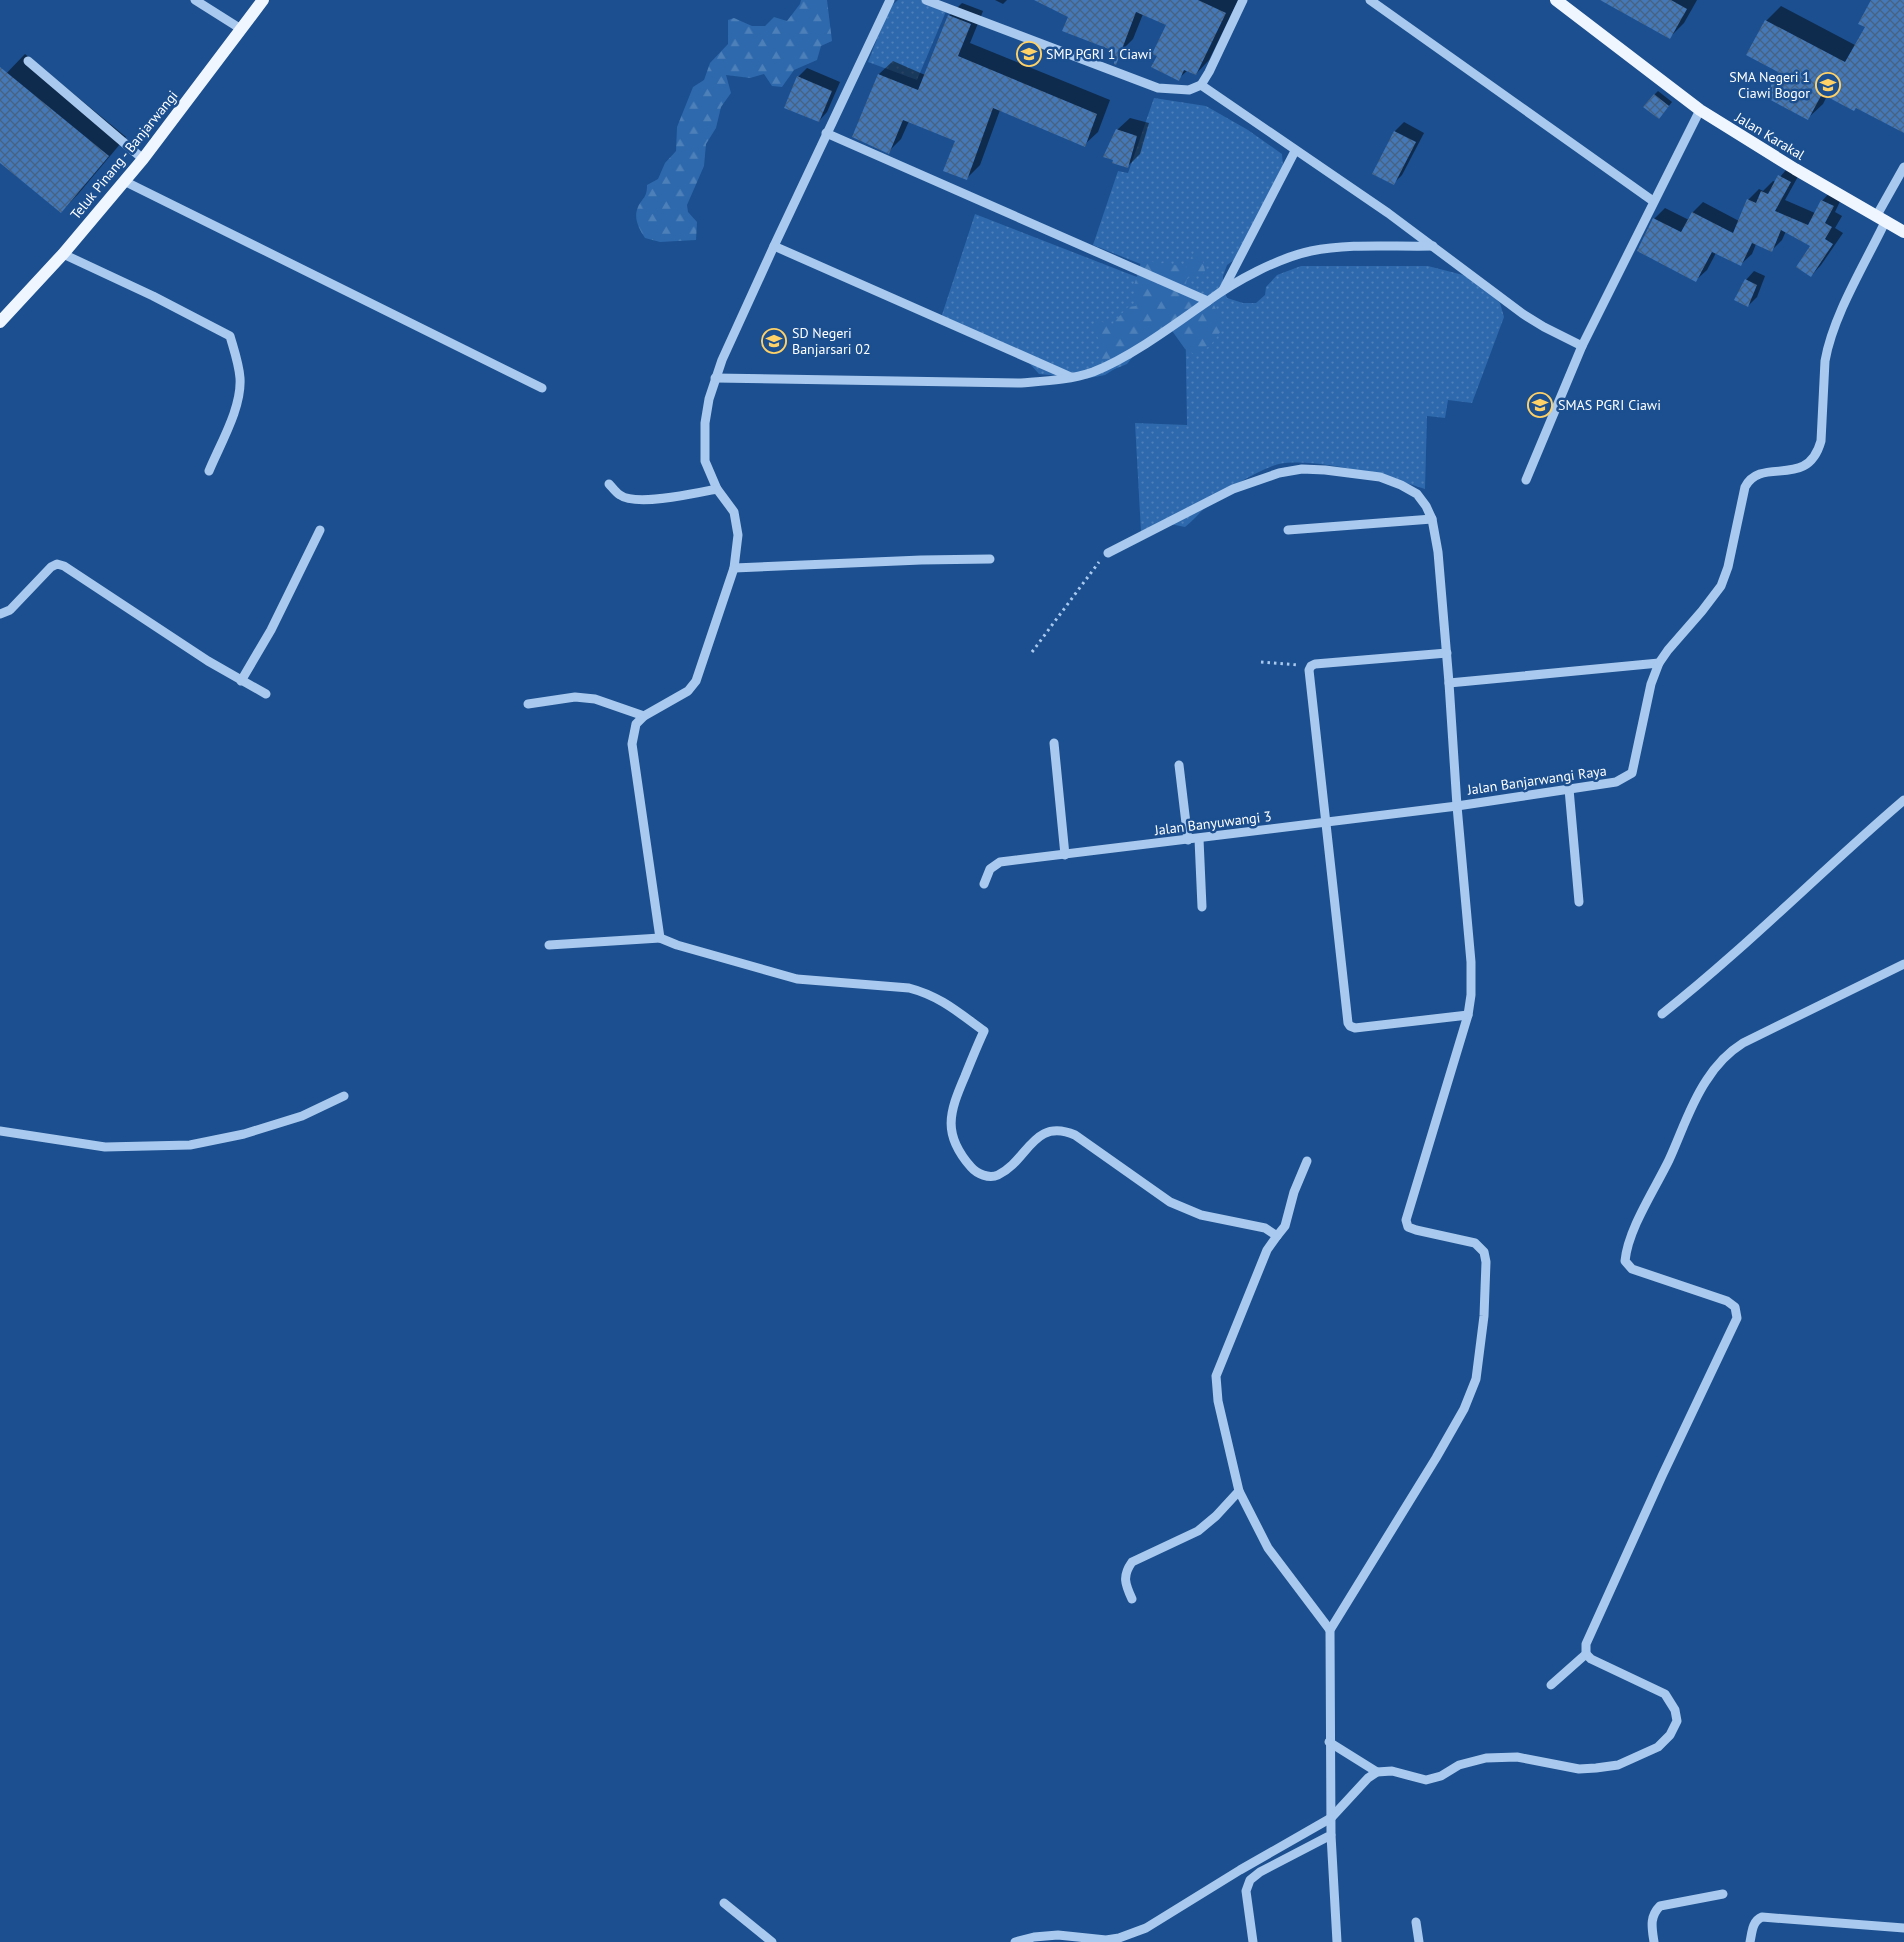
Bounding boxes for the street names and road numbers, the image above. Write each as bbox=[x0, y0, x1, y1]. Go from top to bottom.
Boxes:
street label: Teluk Pinang - Banjarwangi bbox=[66, 87, 182, 223]
street label: Jalan Karakal bbox=[1731, 108, 1808, 164]
street label: Jalan Banjarwangi Raya bbox=[1465, 761, 1608, 799]
street label: Jalan Banyuwangi 3 bbox=[1152, 807, 1273, 839]

